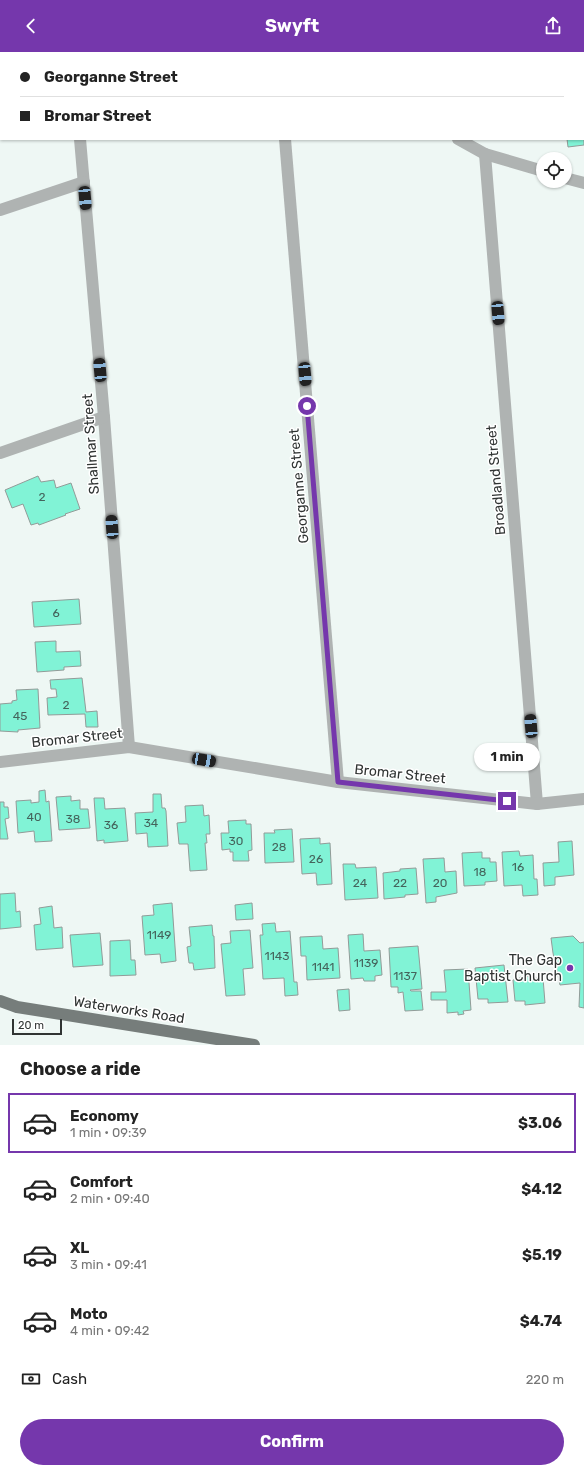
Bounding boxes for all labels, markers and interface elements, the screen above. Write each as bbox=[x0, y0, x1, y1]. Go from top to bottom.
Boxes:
icon: back bbox=[20, 15, 42, 37]
text: Swyft bbox=[265, 15, 319, 37]
icon: share bbox=[542, 15, 564, 37]
text: Georganne Street bbox=[44, 68, 178, 86]
text: Bromar Street bbox=[44, 107, 151, 125]
map controls bbox=[536, 152, 572, 188]
button: locate bbox=[536, 152, 572, 188]
car bbox=[78, 186, 92, 210]
car bbox=[491, 301, 505, 325]
car bbox=[93, 358, 107, 382]
car bbox=[298, 362, 312, 386]
street label: Shallmar Street bbox=[79, 393, 103, 495]
route start bbox=[298, 397, 316, 415]
street label: Broadland Street bbox=[483, 424, 509, 536]
street label: Georganne Street bbox=[285, 427, 312, 544]
house number: 2 bbox=[38, 490, 46, 504]
car bbox=[105, 515, 119, 539]
house number: 6 bbox=[52, 606, 60, 620]
house number: 2 bbox=[62, 698, 70, 712]
house number: 45 bbox=[13, 709, 27, 723]
car bbox=[524, 714, 538, 738]
street label: Bromar Street bbox=[31, 725, 124, 751]
callout: 1 min bbox=[474, 743, 540, 771]
text: 1 min bbox=[490, 749, 524, 764]
car bbox=[191, 752, 217, 768]
street label: Bromar Street bbox=[354, 761, 447, 787]
route end bbox=[498, 792, 516, 810]
house number: 40 bbox=[26, 810, 42, 824]
house number: 38 bbox=[66, 812, 80, 826]
house number: 34 bbox=[144, 816, 159, 830]
house number: 36 bbox=[104, 818, 118, 832]
house number: 30 bbox=[229, 834, 243, 848]
house number: 28 bbox=[272, 840, 286, 854]
house number: 26 bbox=[309, 852, 323, 866]
house number: 16 bbox=[512, 860, 524, 874]
house number: 18 bbox=[474, 865, 486, 879]
house number: 24 bbox=[353, 876, 368, 890]
house number: 22 bbox=[393, 876, 407, 890]
house number: 20 bbox=[433, 876, 447, 890]
house number: 1149 bbox=[147, 928, 171, 942]
house number: 1143 bbox=[265, 949, 289, 963]
place label: The Gap Baptist Church bbox=[464, 952, 562, 985]
house number: 1139 bbox=[354, 956, 378, 970]
house number: 1141 bbox=[312, 960, 334, 974]
marker: The Gap Baptist Church bbox=[565, 963, 575, 973]
house number: 1137 bbox=[393, 969, 417, 983]
street label: Waterworks Road bbox=[72, 993, 186, 1027]
scale bar bbox=[12, 1017, 62, 1036]
text: 20 m bbox=[18, 1019, 44, 1032]
text: Choose a ride bbox=[20, 1058, 141, 1080]
icon: car bbox=[22, 1105, 58, 1141]
text: Economy bbox=[70, 1107, 139, 1125]
text: $3.06 bbox=[518, 1114, 562, 1132]
text: 1 min · 09:39 bbox=[70, 1125, 147, 1140]
icon: car bbox=[22, 1171, 58, 1207]
text: Comfort bbox=[70, 1173, 133, 1191]
text: $4.12 bbox=[521, 1180, 562, 1198]
text: 2 min · 09:40 bbox=[70, 1191, 150, 1206]
icon: car bbox=[22, 1237, 58, 1273]
text: XL bbox=[70, 1239, 89, 1257]
text: $5.19 bbox=[522, 1246, 562, 1264]
text: 3 min · 09:41 bbox=[70, 1257, 147, 1272]
icon: car bbox=[22, 1303, 58, 1339]
text: Moto bbox=[70, 1305, 108, 1323]
text: $4.74 bbox=[520, 1312, 562, 1330]
text: 4 min · 09:42 bbox=[70, 1323, 150, 1338]
icon: cash bbox=[20, 1368, 42, 1390]
text: Cash bbox=[52, 1370, 87, 1388]
text: 220 m bbox=[526, 1372, 564, 1387]
button: Confirm bbox=[20, 1419, 564, 1465]

